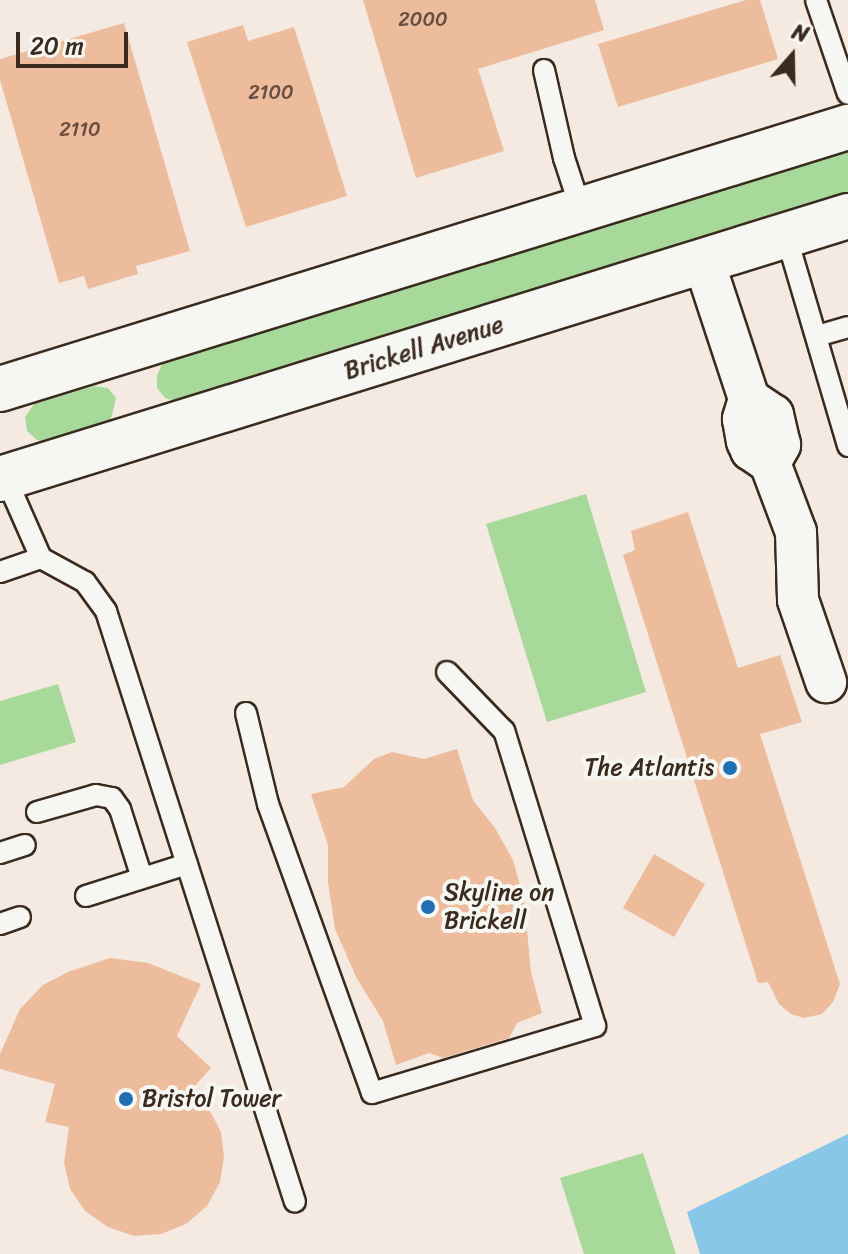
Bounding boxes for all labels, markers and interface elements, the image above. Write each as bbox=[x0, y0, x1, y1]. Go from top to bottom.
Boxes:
house number: 2000 bbox=[398, 7, 448, 31]
text: N bbox=[787, 12, 814, 54]
scale bar bbox=[20, 16, 132, 66]
north arrow bbox=[752, 16, 832, 96]
text: 20 m bbox=[30, 25, 84, 67]
house number: 2100 bbox=[248, 80, 294, 104]
house number: 2110 bbox=[59, 117, 101, 141]
street label: Brickell Avenue bbox=[341, 310, 507, 386]
place label: The Atlantis bbox=[583, 754, 714, 782]
marker: The Atlantis bbox=[721, 759, 739, 777]
place label: Skyline on Brickell bbox=[444, 879, 554, 935]
marker: Skyline on Brickell bbox=[419, 898, 437, 916]
place label: Bristol Tower bbox=[142, 1085, 282, 1113]
marker: Bristol Tower bbox=[117, 1090, 135, 1108]

